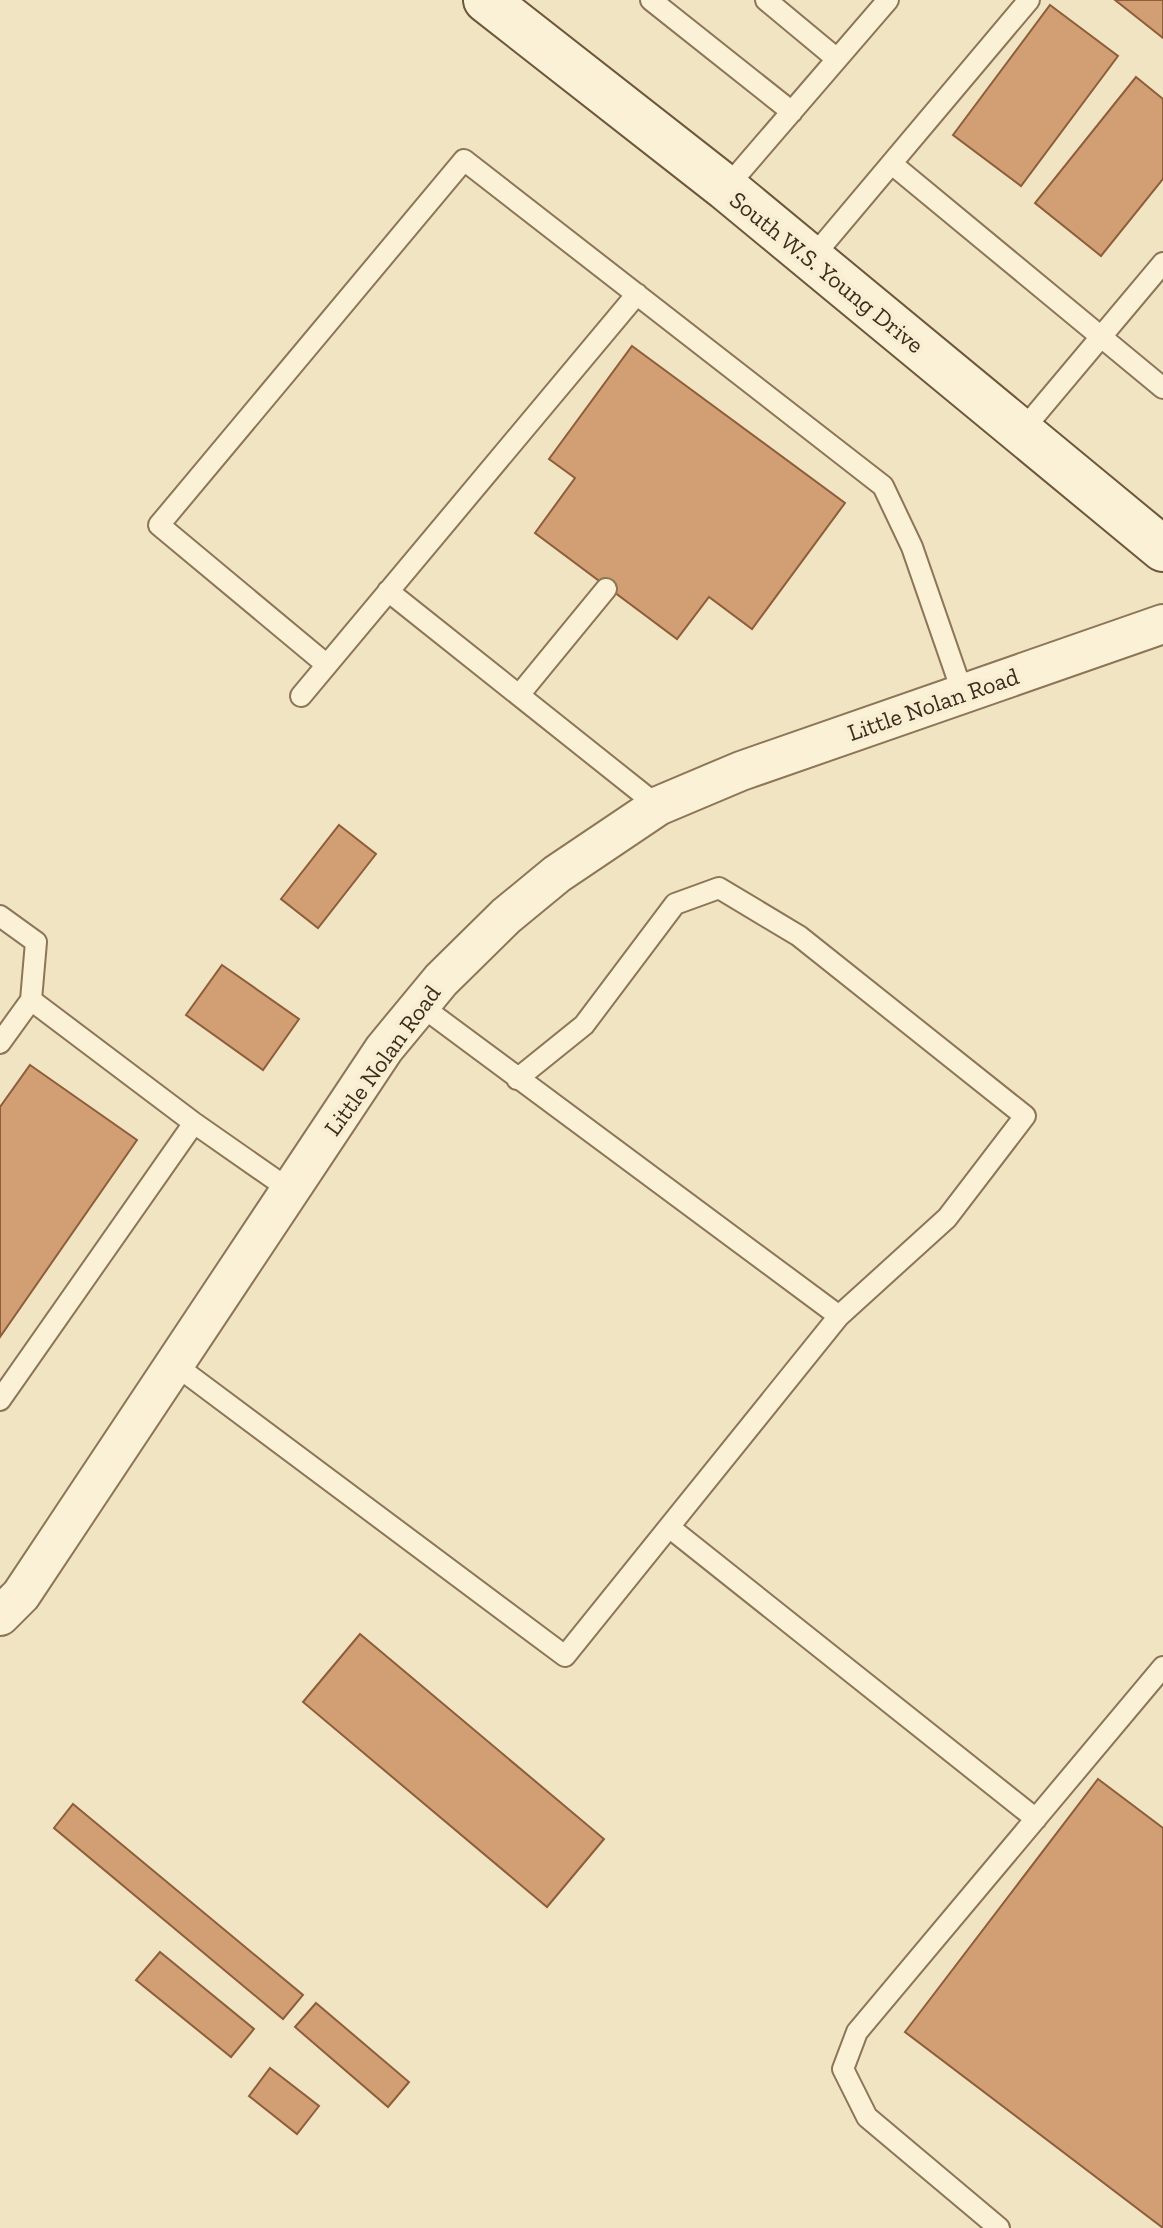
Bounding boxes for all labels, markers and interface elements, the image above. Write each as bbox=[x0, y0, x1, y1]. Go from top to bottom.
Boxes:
street label: South W.S. Young Drive bbox=[724, 185, 930, 359]
street label: Little Nolan Road bbox=[844, 661, 1022, 747]
street label: Little Nolan Road bbox=[318, 979, 446, 1141]

